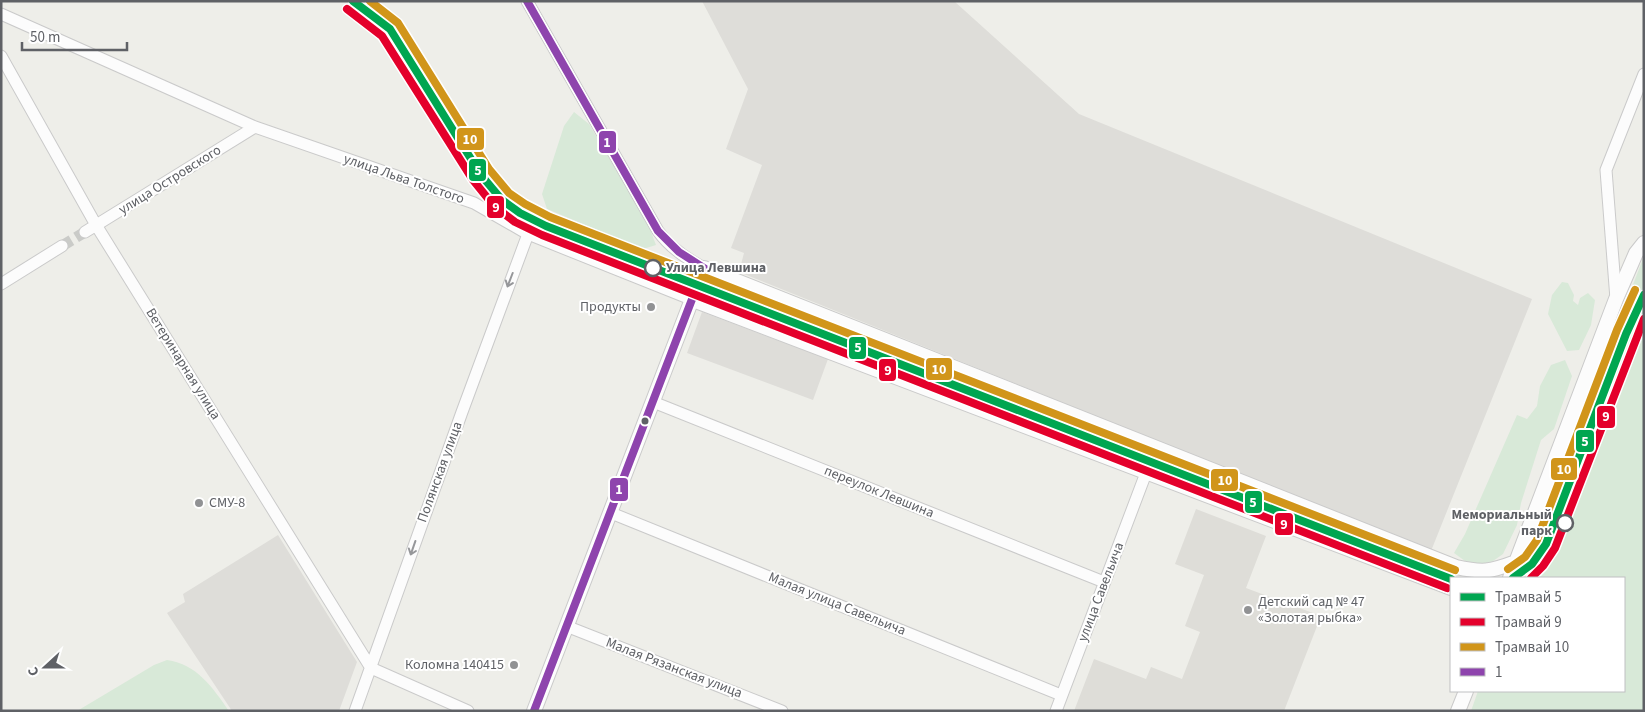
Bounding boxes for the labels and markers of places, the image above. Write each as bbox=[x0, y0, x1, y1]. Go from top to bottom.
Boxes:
place label: Улица Левшина bbox=[666, 258, 766, 278]
marker: Улица Левшина bbox=[644, 259, 662, 277]
place label: Продукты bbox=[580, 297, 641, 317]
marker: Продукты bbox=[645, 301, 657, 313]
unlabelled marker bbox=[640, 416, 650, 426]
place label: СМУ-8 bbox=[209, 493, 245, 513]
marker: СМУ-8 bbox=[193, 497, 205, 509]
place label: Мемориальный парк bbox=[1452, 505, 1552, 541]
marker: Мемориальный парк bbox=[1556, 514, 1574, 532]
place label: Детский сад № 47 «Золотая рыбка» bbox=[1258, 592, 1365, 628]
marker: Детский сад № 47 «Золотая рыбка» bbox=[1242, 604, 1254, 616]
place label: Коломна 140415 bbox=[405, 655, 504, 675]
marker: Коломна 140415 bbox=[508, 659, 520, 671]

